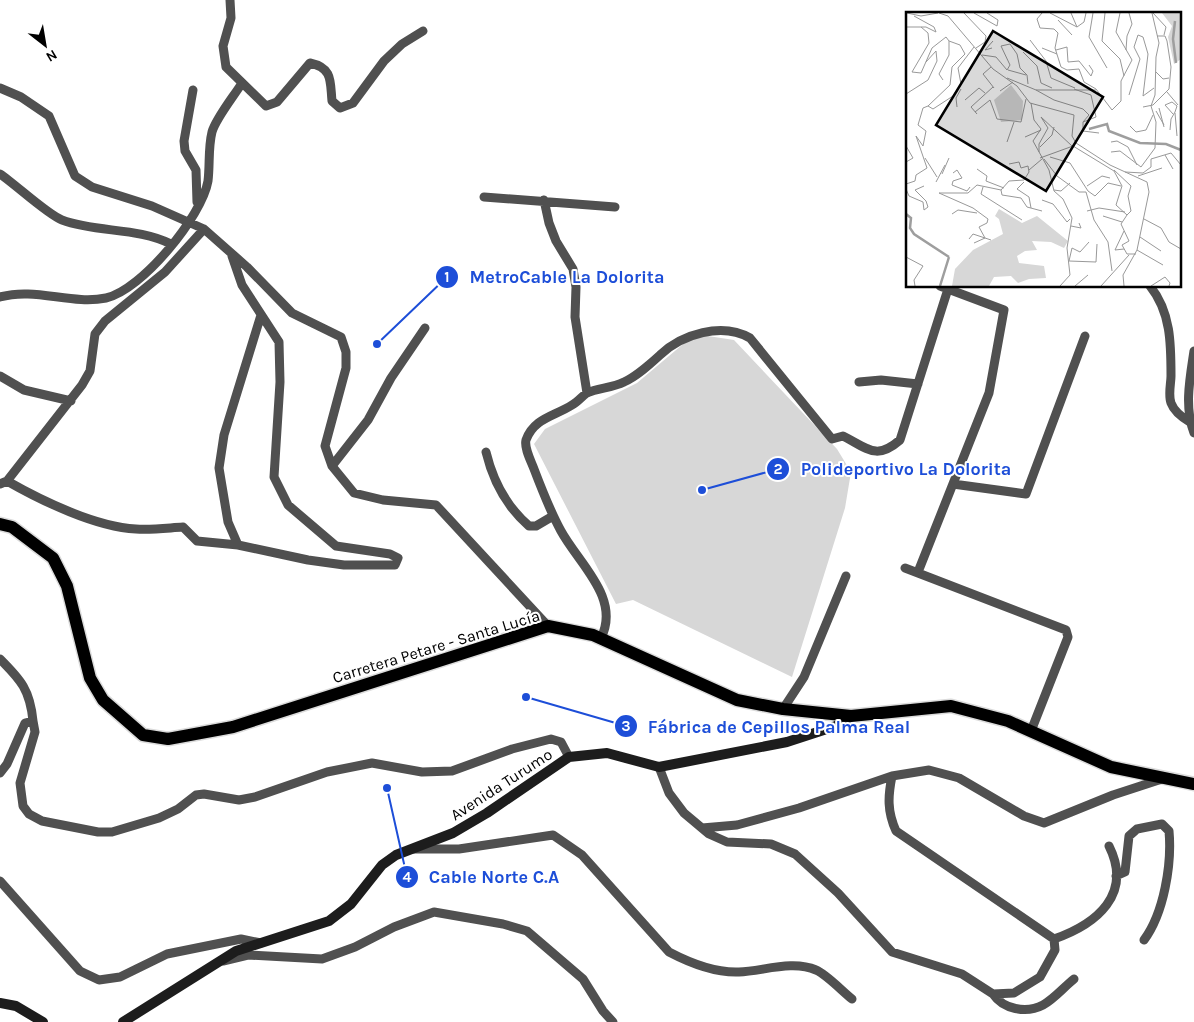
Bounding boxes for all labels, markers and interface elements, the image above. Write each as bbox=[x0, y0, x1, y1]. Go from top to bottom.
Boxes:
inset map bbox=[906, 12, 1182, 288]
north arrow bbox=[20, 20, 70, 70]
text: N bbox=[43, 46, 60, 66]
callout: MetroCable La Dolorita bbox=[435, 261, 675, 294]
text: MetroCable La Dolorita bbox=[470, 266, 665, 288]
text: 1 bbox=[444, 268, 450, 286]
callout: Polideportivo La Dolorita bbox=[765, 453, 1021, 486]
text: Polideportivo La Dolorita bbox=[801, 458, 1011, 480]
text: 2 bbox=[773, 460, 783, 478]
street label: Carretera Petare - Santa Lucía bbox=[330, 606, 542, 687]
callout: Fábrica de Cepillos Palma Real bbox=[613, 710, 921, 743]
text: Fábrica de Cepillos Palma Real bbox=[648, 716, 910, 738]
text: 3 bbox=[621, 717, 631, 735]
street label: Avenida Turumo bbox=[447, 744, 556, 824]
callout: Cable Norte C.A bbox=[394, 861, 570, 894]
text: Cable Norte C.A bbox=[429, 866, 559, 888]
text: 4 bbox=[403, 868, 412, 886]

